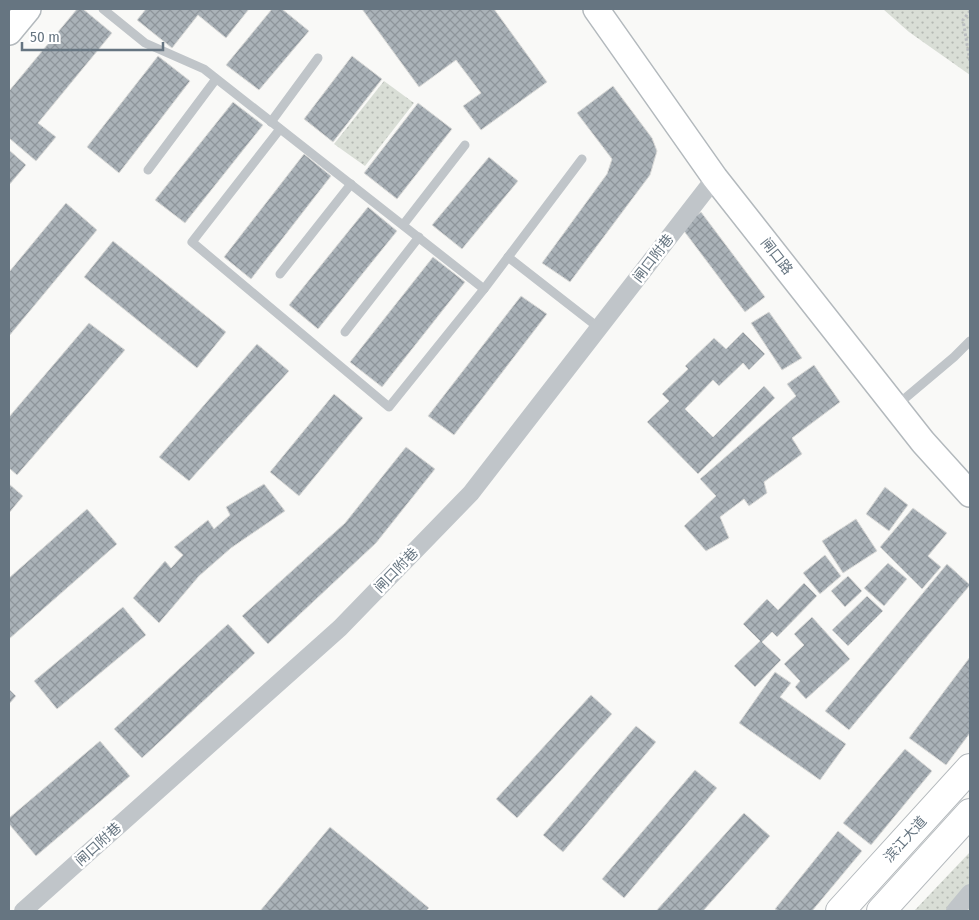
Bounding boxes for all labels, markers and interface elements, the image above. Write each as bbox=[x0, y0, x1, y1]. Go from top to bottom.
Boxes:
scale bar bbox=[22, 20, 164, 52]
text: 50 m bbox=[30, 28, 60, 46]
street label: 闸口附巷 bbox=[629, 231, 677, 286]
street label: 闸口路 bbox=[757, 235, 796, 278]
street label: 闸口附巷 bbox=[371, 544, 422, 596]
street label: 滨江大道 bbox=[880, 813, 930, 866]
street label: 闸口附巷 bbox=[72, 819, 125, 869]

